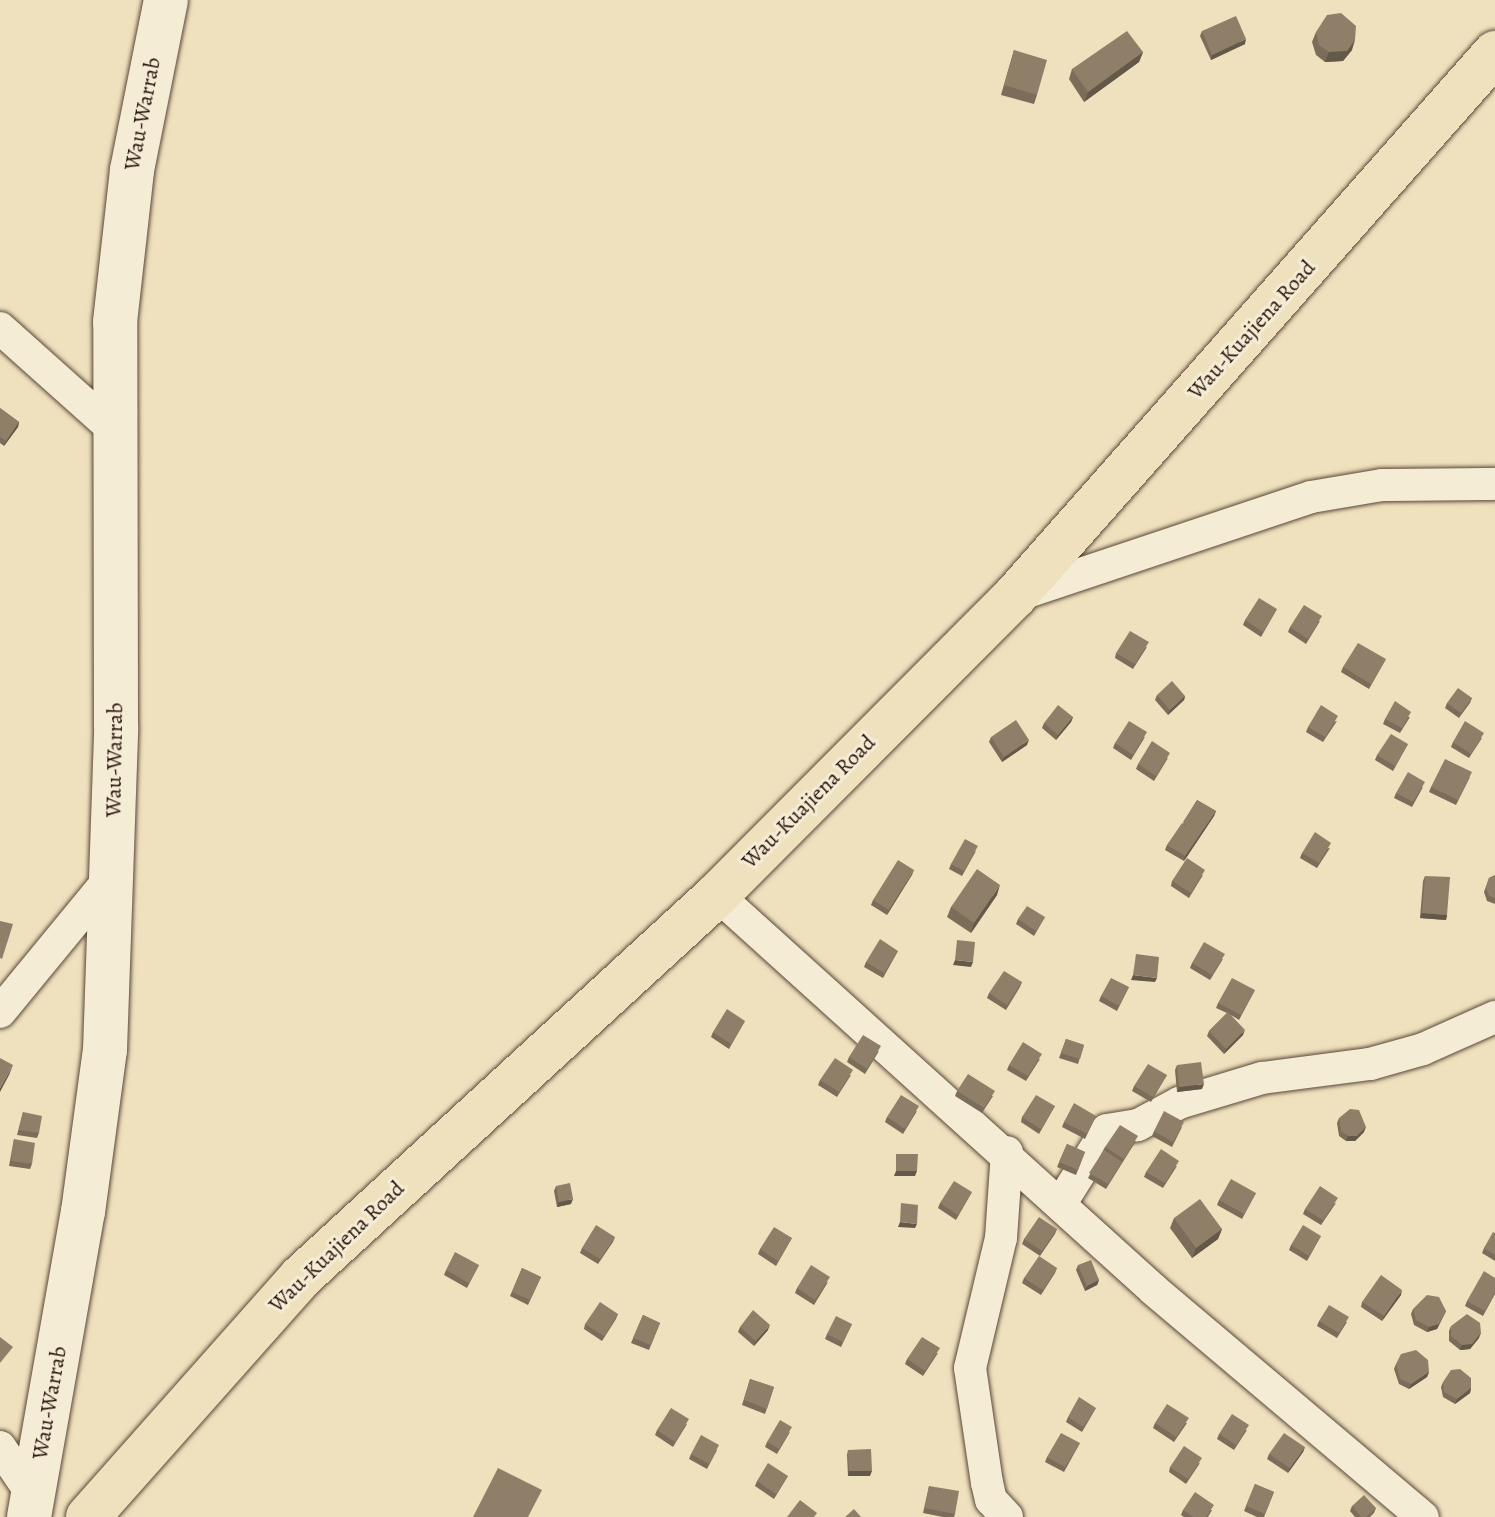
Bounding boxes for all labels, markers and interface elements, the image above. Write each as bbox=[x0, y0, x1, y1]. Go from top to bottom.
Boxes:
street label: Wau-Warrab bbox=[119, 55, 167, 173]
street label: Wau-Kuajiena Road bbox=[1183, 255, 1321, 405]
street label: Wau-Warrab bbox=[101, 703, 129, 817]
street label: Wau-Kuajiena Road bbox=[737, 730, 881, 874]
street label: Wau-Kuajiena Road bbox=[264, 1176, 410, 1318]
street label: Wau-Warrab bbox=[27, 1344, 73, 1462]

